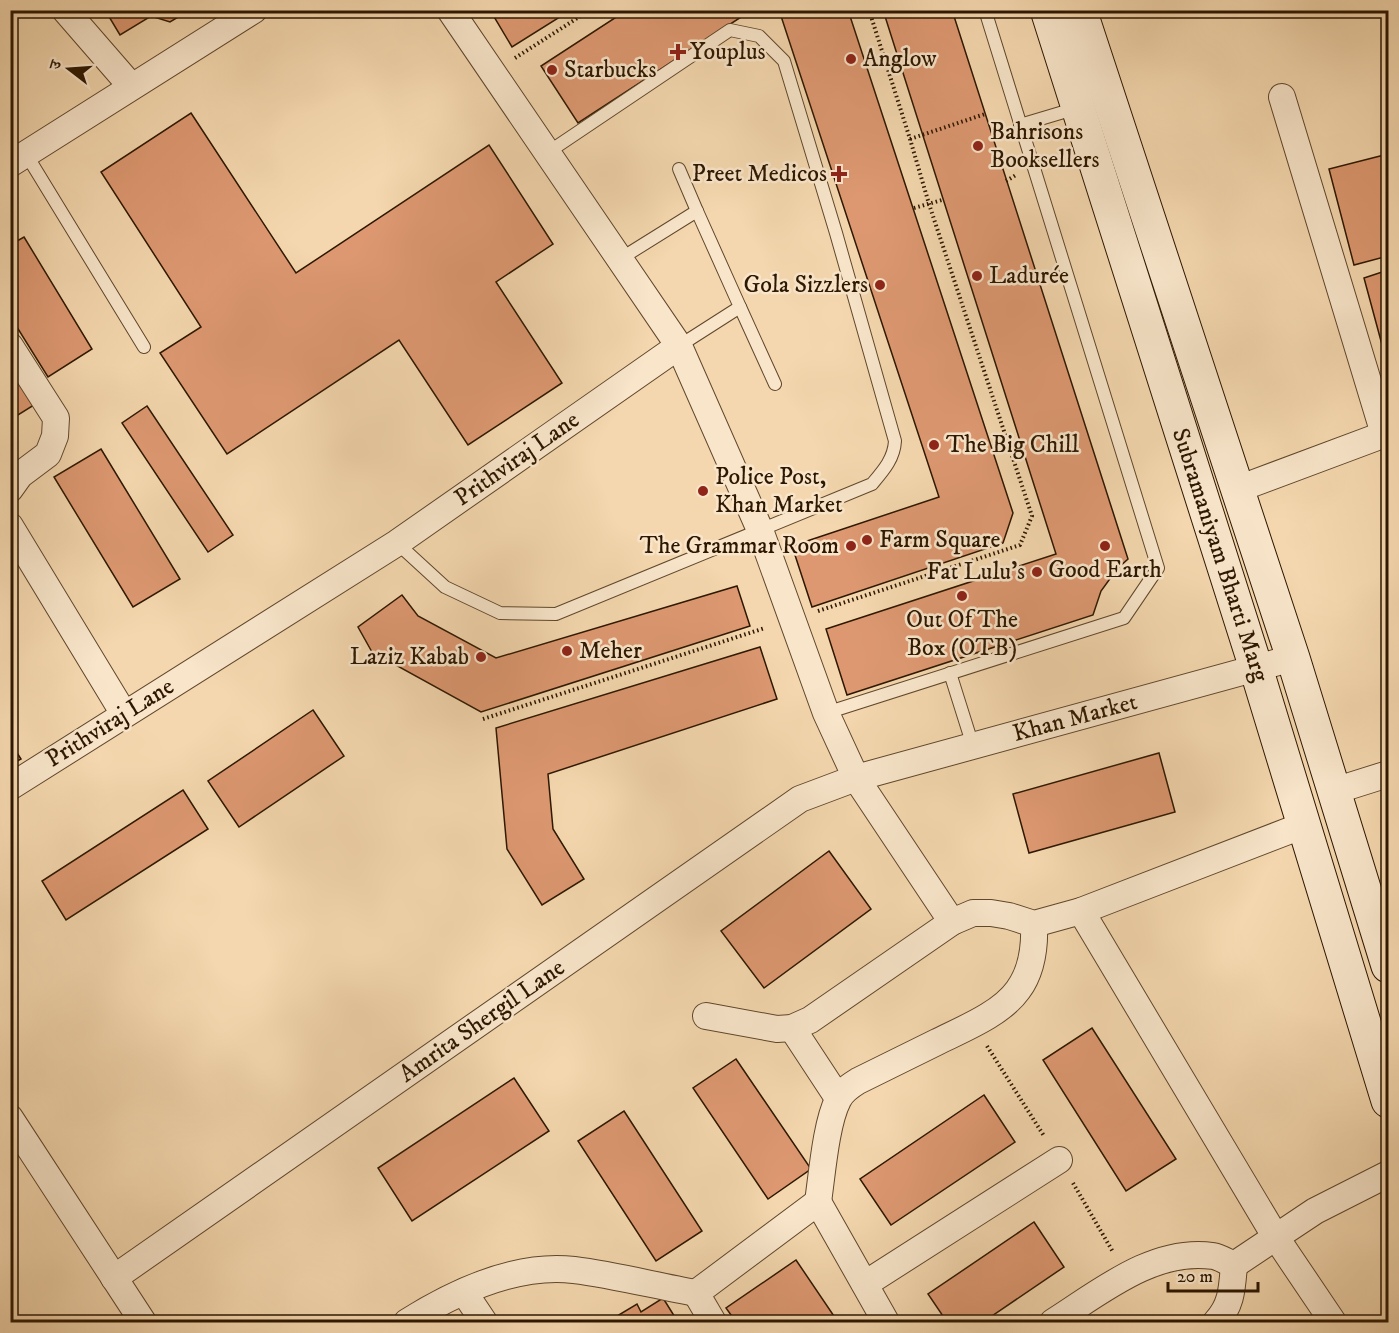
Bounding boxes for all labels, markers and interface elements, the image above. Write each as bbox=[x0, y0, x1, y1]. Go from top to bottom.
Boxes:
place label: Youplus bbox=[690, 37, 766, 67]
north arrow bbox=[39, 39, 99, 99]
place label: Anglow bbox=[863, 44, 937, 74]
marker: Youplus bbox=[671, 45, 685, 59]
marker: Anglow bbox=[844, 52, 858, 66]
place label: Starbucks bbox=[564, 55, 656, 85]
text: उ bbox=[45, 56, 67, 73]
marker: Starbucks bbox=[545, 63, 559, 77]
place label: Bahrisons Booksellers bbox=[990, 117, 1100, 175]
marker: Bahrisons Booksellers bbox=[971, 139, 985, 153]
place label: Preet Medicos bbox=[692, 159, 827, 189]
marker: Preet Medicos bbox=[832, 167, 846, 181]
place label: Ladurée bbox=[989, 261, 1069, 291]
marker: Ladurée bbox=[970, 269, 984, 283]
place label: Gola Sizzlers bbox=[744, 270, 868, 300]
marker: Gola Sizzlers bbox=[873, 278, 887, 292]
street label: Prithviraj Lane bbox=[449, 405, 585, 513]
street label: Subramaniyam Bharti Marg bbox=[1165, 424, 1275, 686]
place label: The Big Chill bbox=[946, 430, 1080, 460]
marker: The Big Chill bbox=[927, 438, 941, 452]
place label: Police Post, Khan Market bbox=[715, 462, 843, 520]
marker: Police Post, Khan Market bbox=[696, 484, 710, 498]
place label: Farm Square bbox=[879, 525, 1000, 555]
place label: The Grammar Room bbox=[640, 531, 839, 561]
marker: Farm Square bbox=[860, 533, 874, 547]
marker: The Grammar Room bbox=[844, 539, 858, 553]
marker: Good Earth bbox=[1098, 539, 1112, 553]
place label: Good Earth bbox=[1048, 555, 1162, 585]
place label: Fat Lulu's bbox=[927, 557, 1025, 587]
marker: Fat Lulu's bbox=[1030, 565, 1044, 579]
marker: Out Of The Box (OTB) bbox=[955, 589, 969, 603]
place label: Out Of The Box (OTB) bbox=[906, 605, 1018, 663]
place label: Meher bbox=[579, 636, 642, 666]
place label: Laziz Kabab bbox=[350, 642, 469, 672]
marker: Meher bbox=[560, 644, 574, 658]
marker: Laziz Kabab bbox=[474, 650, 488, 664]
street label: Prithviraj Lane bbox=[40, 672, 180, 774]
street label: Khan Market bbox=[1009, 687, 1141, 749]
street label: Amrita Shergil Lane bbox=[393, 953, 571, 1089]
scale bar bbox=[1168, 1255, 1258, 1293]
text: 20 m bbox=[1177, 1266, 1213, 1288]

